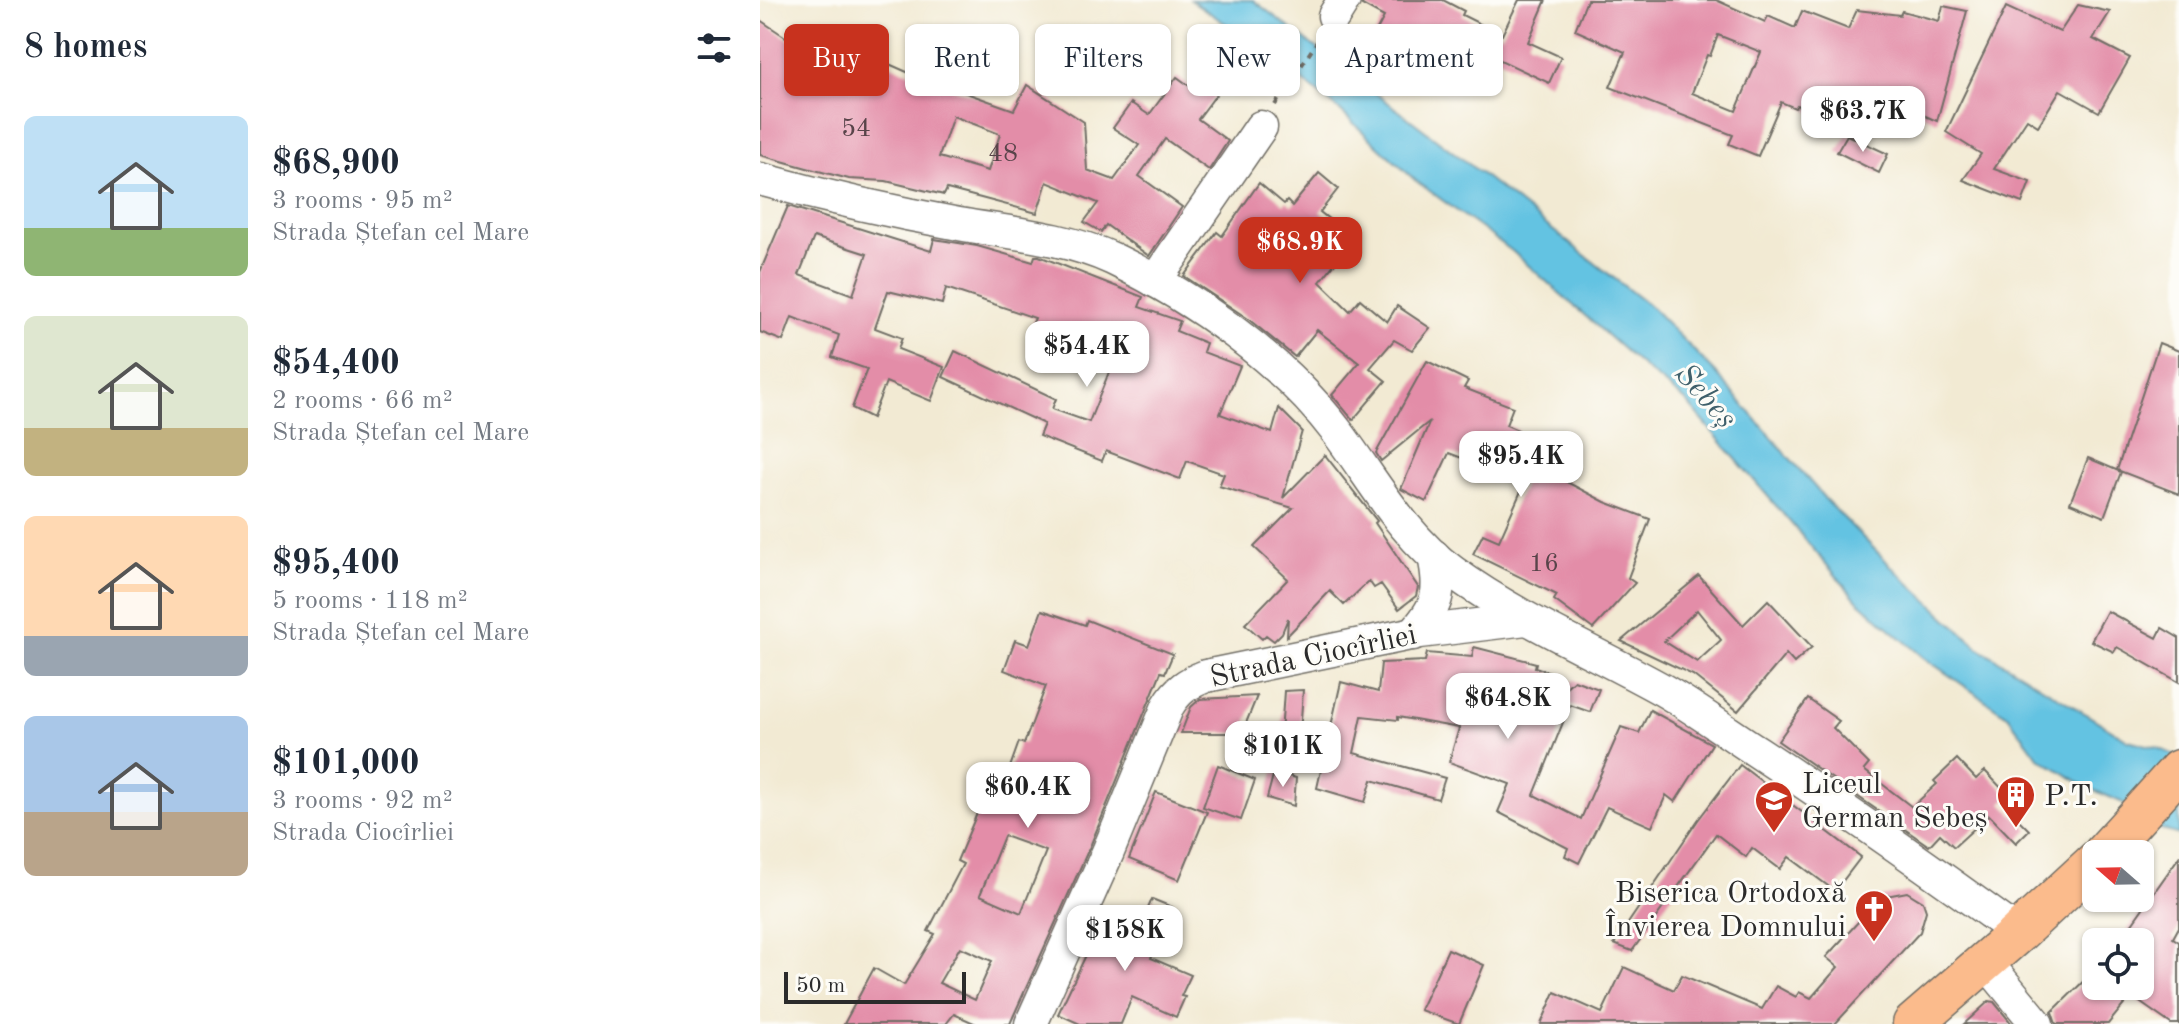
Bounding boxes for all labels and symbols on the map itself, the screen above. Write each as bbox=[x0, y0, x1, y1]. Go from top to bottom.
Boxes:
pin: $63.7K bbox=[1798, 86, 1928, 154]
house number: 54 bbox=[841, 116, 871, 142]
house number: 48 bbox=[988, 141, 1018, 167]
pin: $68.9K bbox=[1235, 217, 1365, 285]
pin: $54.4K bbox=[1022, 321, 1152, 389]
water label: Sebeș bbox=[1668, 358, 1742, 436]
pin: $95.4K bbox=[1456, 431, 1586, 499]
house number: 16 bbox=[1529, 551, 1559, 577]
street label: Strada Ciocîrliei bbox=[1208, 620, 1419, 693]
pin: $64.8K bbox=[1443, 673, 1573, 741]
pin: $101K bbox=[1227, 721, 1339, 789]
pin: $60.4K bbox=[963, 762, 1093, 830]
place label: Liceul German Sebeș bbox=[1802, 770, 1988, 834]
building icon: P.T. bbox=[1995, 774, 2037, 829]
school or university icon: Liceul German Sebeș bbox=[1753, 779, 1795, 834]
place label: P.T. bbox=[2044, 782, 2098, 812]
north arrow bbox=[2082, 840, 2154, 912]
place label: Biserica Ortodoxă Învierea Domnului bbox=[1604, 879, 1846, 943]
church icon: Biserica Ortodoxă Învierea Domnului bbox=[1853, 888, 1895, 943]
pin: $158K bbox=[1069, 905, 1181, 973]
scale bar bbox=[784, 968, 966, 1004]

